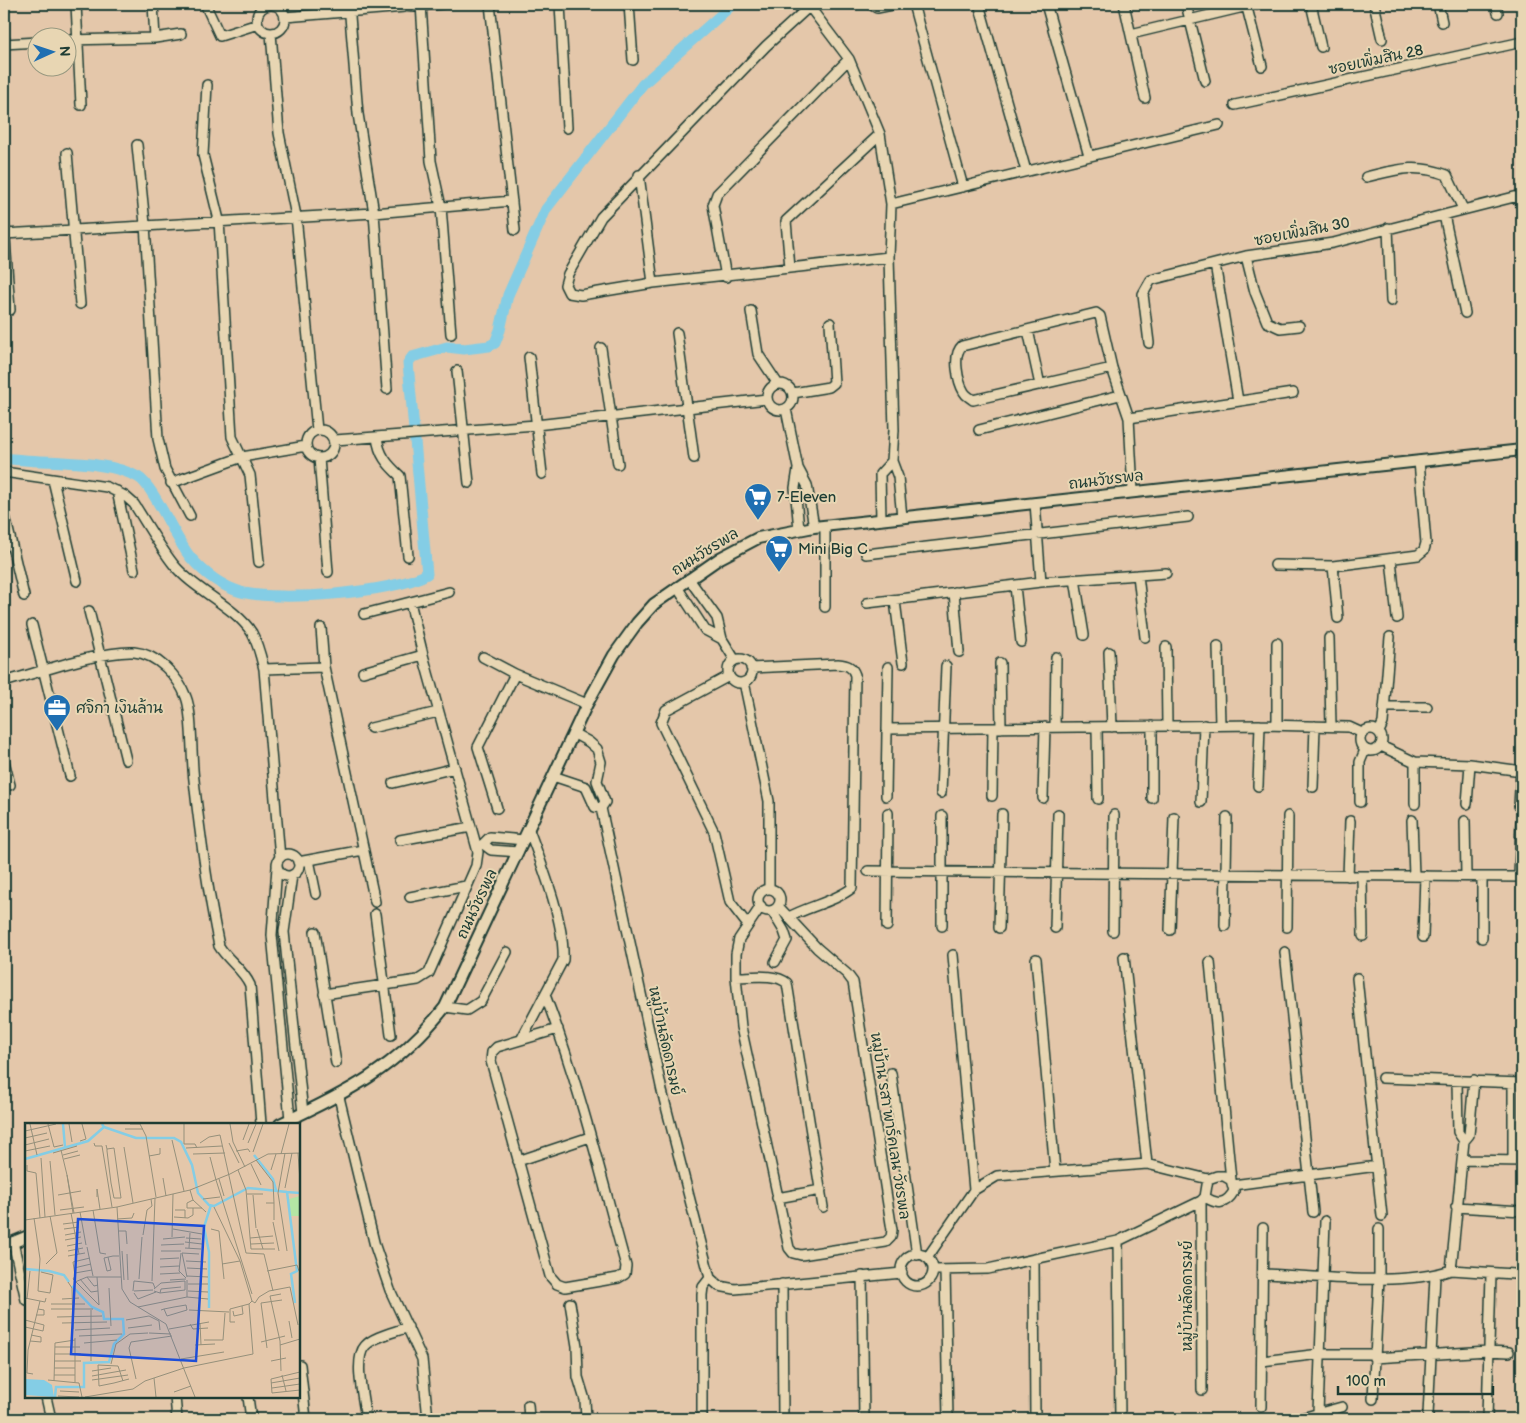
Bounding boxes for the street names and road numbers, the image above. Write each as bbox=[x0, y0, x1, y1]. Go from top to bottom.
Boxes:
street label: ซอยเพิ่มสิน 28 bbox=[1326, 36, 1425, 79]
street label: ซอยเพิ่มสิน 30 bbox=[1252, 209, 1352, 251]
street label: ถนนวัชรพล bbox=[1067, 466, 1145, 494]
street label: ถนนวัชรพล bbox=[668, 524, 742, 580]
street label: ถนนวัชรพล bbox=[452, 866, 502, 942]
street label: หมู่บ้านลัดดารมย์ bbox=[643, 984, 687, 1098]
street label: หมู่บ้าน รสา พาร์คเลน วัชรพล bbox=[865, 1031, 915, 1221]
street label: หมู่บ้านลัดดารมย์ bbox=[1177, 1240, 1198, 1352]

